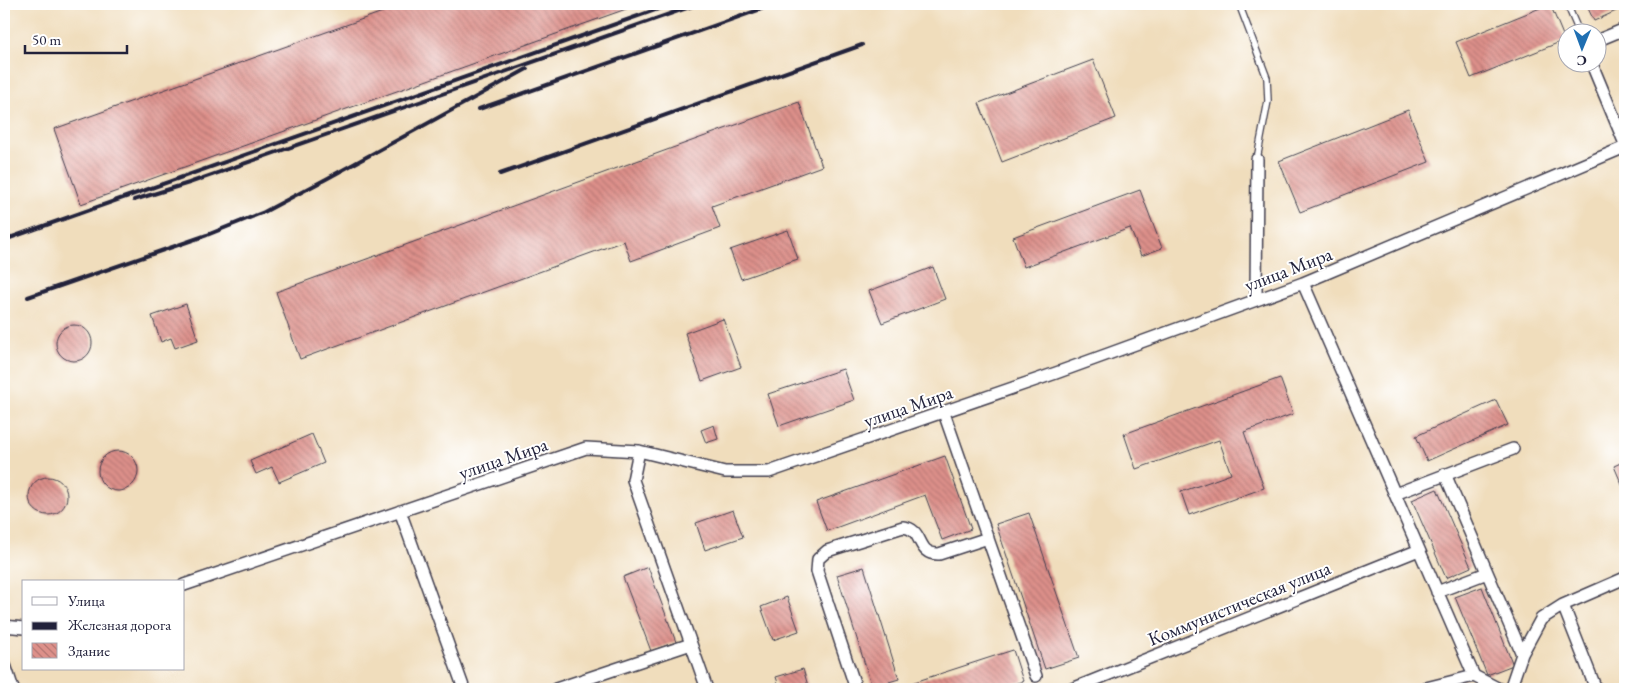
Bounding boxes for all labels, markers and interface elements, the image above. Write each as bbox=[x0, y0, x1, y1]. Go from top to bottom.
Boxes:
scale bar bbox=[25, 22, 128, 54]
north arrow bbox=[1556, 22, 1606, 72]
text: 50 m bbox=[32, 30, 61, 49]
text: С bbox=[1577, 52, 1587, 70]
street label: улица Мира bbox=[1241, 241, 1336, 298]
street label: улица Мира bbox=[860, 379, 956, 433]
street label: улица Мира bbox=[455, 431, 551, 485]
street label: Коммунистическая улица bbox=[1144, 555, 1335, 652]
legend bbox=[22, 580, 185, 670]
text: Улица bbox=[67, 591, 105, 610]
text: Железная дорога bbox=[67, 615, 171, 634]
text: Здание bbox=[68, 641, 110, 660]

